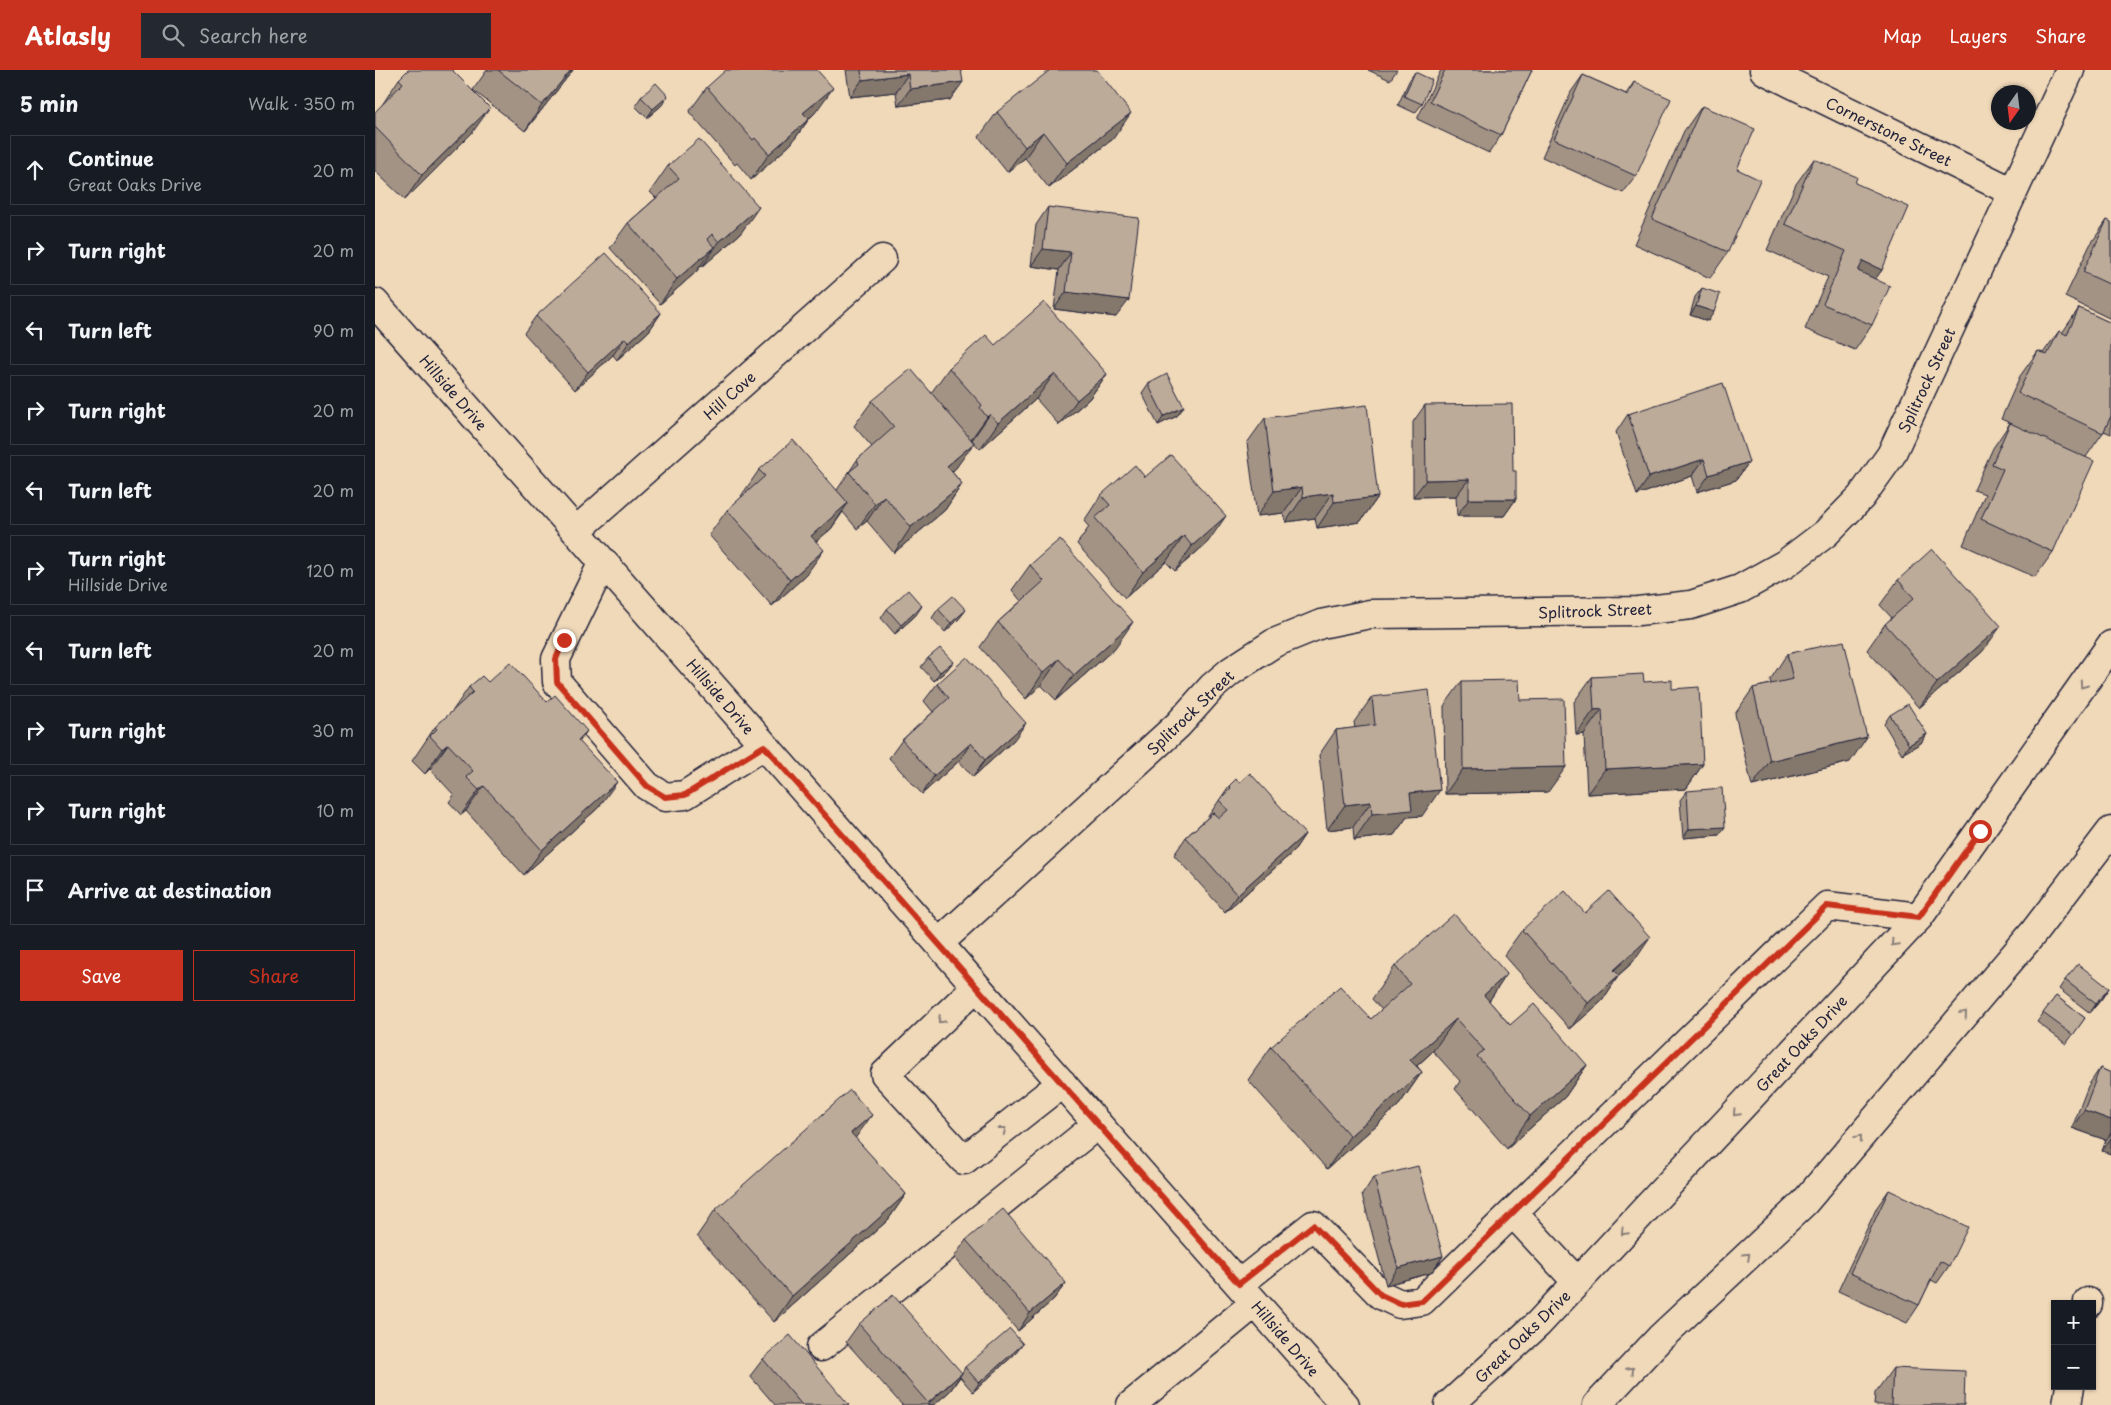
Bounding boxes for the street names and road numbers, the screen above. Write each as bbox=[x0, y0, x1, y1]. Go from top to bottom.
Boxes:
street label: Cornerstone Street bbox=[1822, 90, 1956, 172]
street label: Splitrock Street bbox=[1892, 324, 1960, 436]
street label: Hillside Drive bbox=[415, 349, 493, 435]
street label: Hill Cove bbox=[698, 365, 760, 425]
street label: Splitrock Street bbox=[1538, 597, 1652, 623]
street label: Hillside Drive bbox=[682, 653, 760, 739]
street label: Splitrock Street bbox=[1141, 664, 1239, 760]
street label: Great Oaks Drive bbox=[1750, 989, 1852, 1097]
street label: Great Oaks Drive bbox=[1469, 1284, 1575, 1388]
street label: Hillside Drive bbox=[1247, 1295, 1325, 1381]

